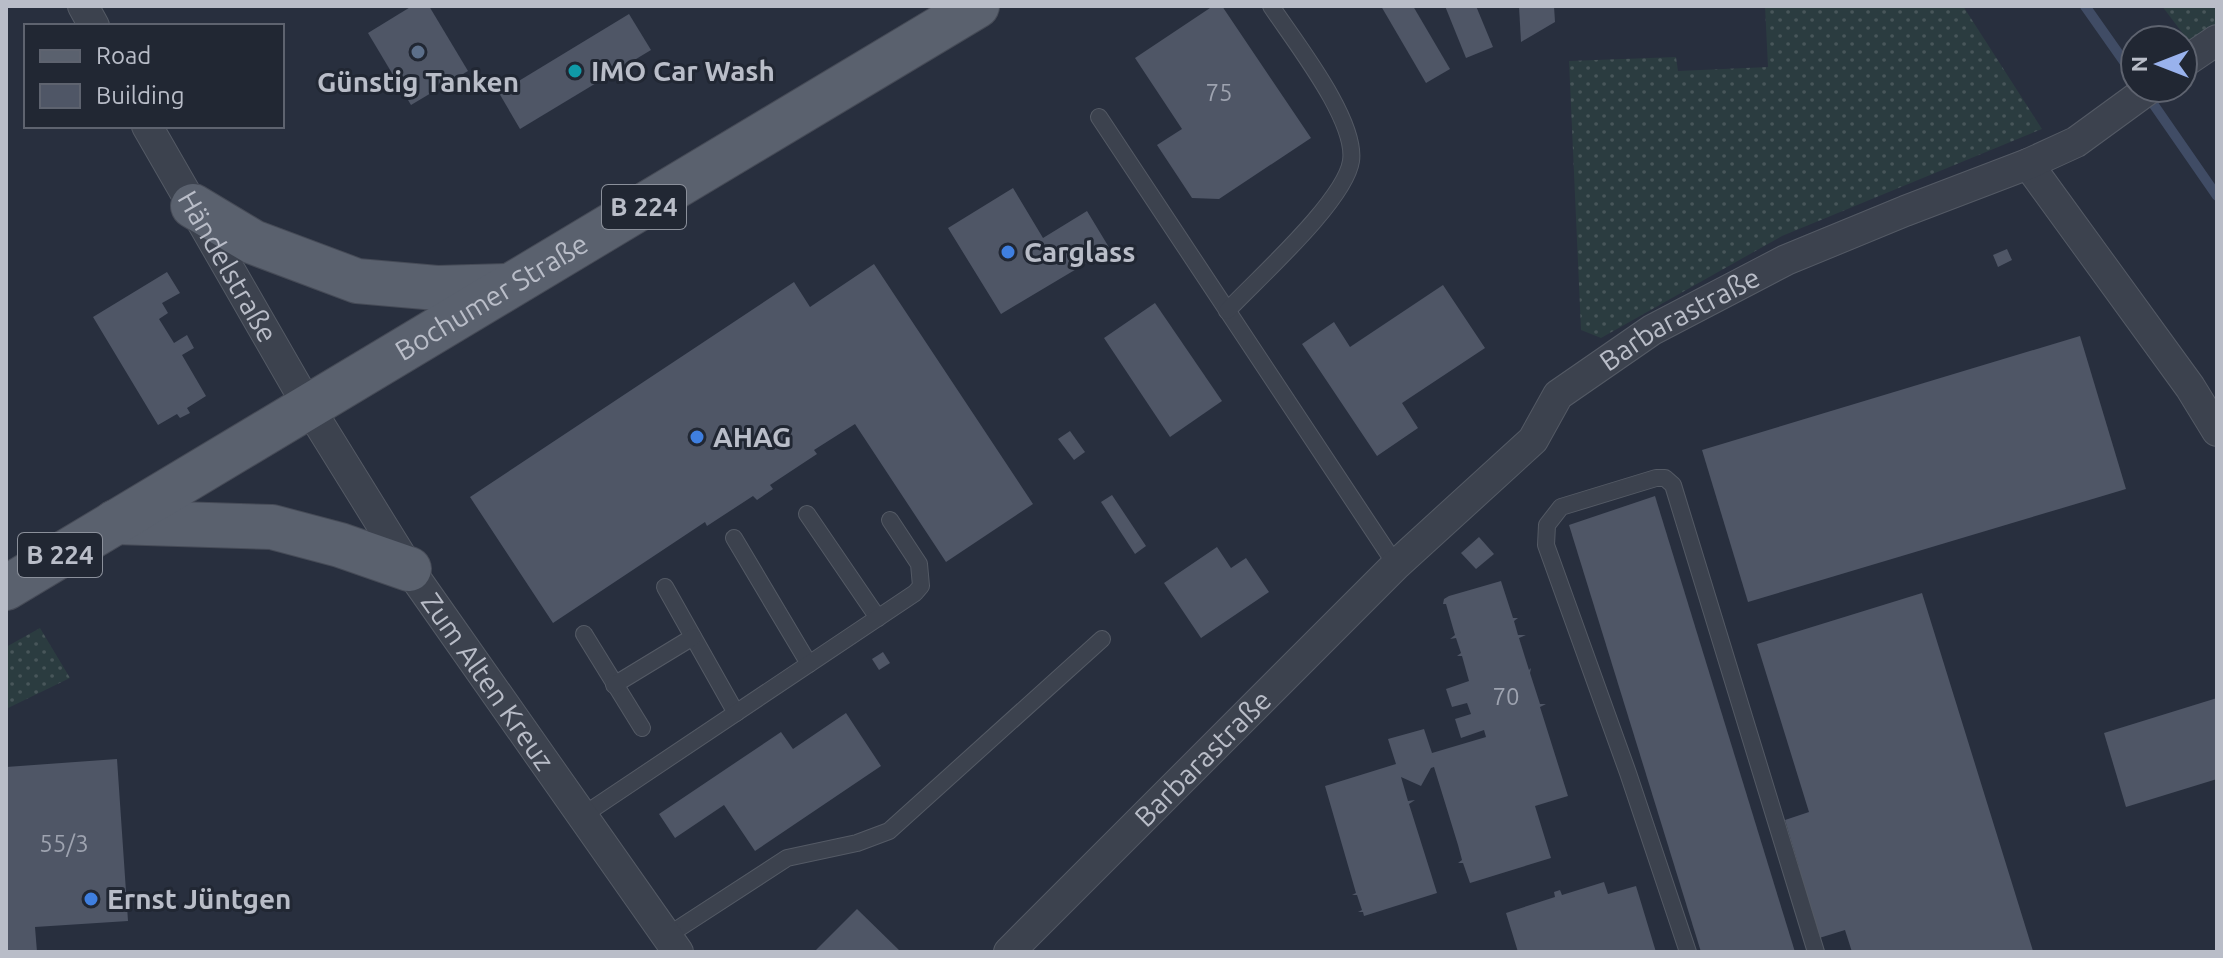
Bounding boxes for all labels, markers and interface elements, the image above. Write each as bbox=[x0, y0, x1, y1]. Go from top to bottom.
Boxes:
legend bbox=[24, 24, 284, 128]
north arrow bbox=[2119, 24, 2199, 104]
text: Road bbox=[96, 42, 151, 69]
marker: Günstig Tanken bbox=[409, 43, 427, 61]
place label: IMO Car Wash bbox=[591, 55, 775, 86]
text: N bbox=[2126, 56, 2151, 72]
marker: IMO Car Wash bbox=[566, 62, 584, 80]
place label: Günstig Tanken bbox=[317, 66, 519, 97]
house number: 75 bbox=[1205, 79, 1233, 106]
text: Building bbox=[96, 82, 184, 109]
street label: Händelstraße bbox=[172, 185, 284, 347]
road number: B 224 bbox=[602, 185, 686, 229]
street label: Bochumer Straße bbox=[389, 227, 593, 366]
place label: Carglass bbox=[1024, 236, 1136, 267]
marker: Carglass bbox=[999, 243, 1017, 261]
street label: Barbarastraße bbox=[1593, 261, 1764, 377]
place label: AHAG bbox=[713, 421, 791, 452]
marker: AHAG bbox=[688, 428, 706, 446]
road number: B 224 bbox=[18, 533, 102, 577]
street label: Zum Alten Kreuz bbox=[416, 587, 561, 775]
house number: 70 bbox=[1492, 683, 1520, 710]
street label: Barbarastraße bbox=[1128, 684, 1277, 832]
house number: 55/3 bbox=[39, 830, 89, 857]
place label: Ernst Jüntgen bbox=[107, 883, 291, 914]
marker: Ernst Jüntgen bbox=[82, 890, 100, 908]

